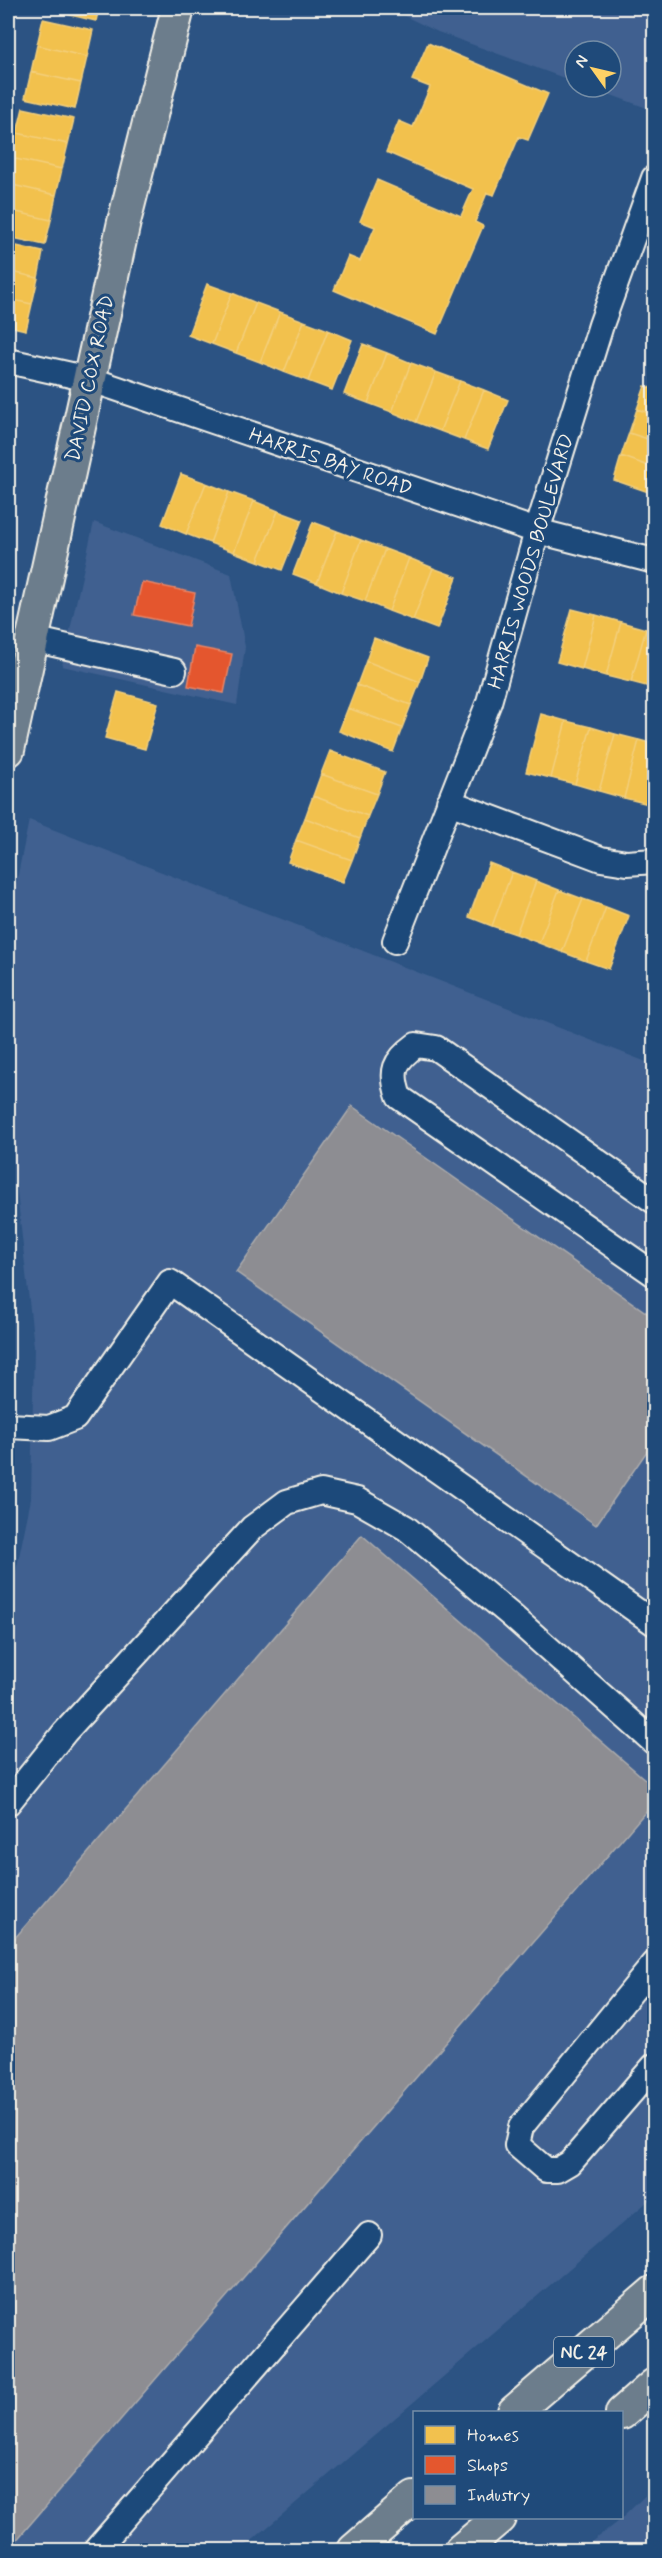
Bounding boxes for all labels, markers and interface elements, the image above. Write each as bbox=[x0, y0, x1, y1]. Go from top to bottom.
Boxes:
north arrow bbox=[563, 39, 623, 99]
text: N bbox=[570, 51, 593, 72]
street label: DAVID COX ROAD bbox=[60, 293, 121, 464]
street label: HARRIS BAY ROAD bbox=[245, 422, 416, 503]
street label: HARRIS WOODS BOULEVARD bbox=[482, 431, 581, 692]
road number: NC 24 bbox=[554, 2337, 614, 2367]
legend bbox=[413, 2411, 623, 2519]
text: Homes bbox=[467, 2424, 519, 2448]
text: Shops bbox=[467, 2454, 508, 2478]
text: Industry bbox=[467, 2484, 530, 2508]

